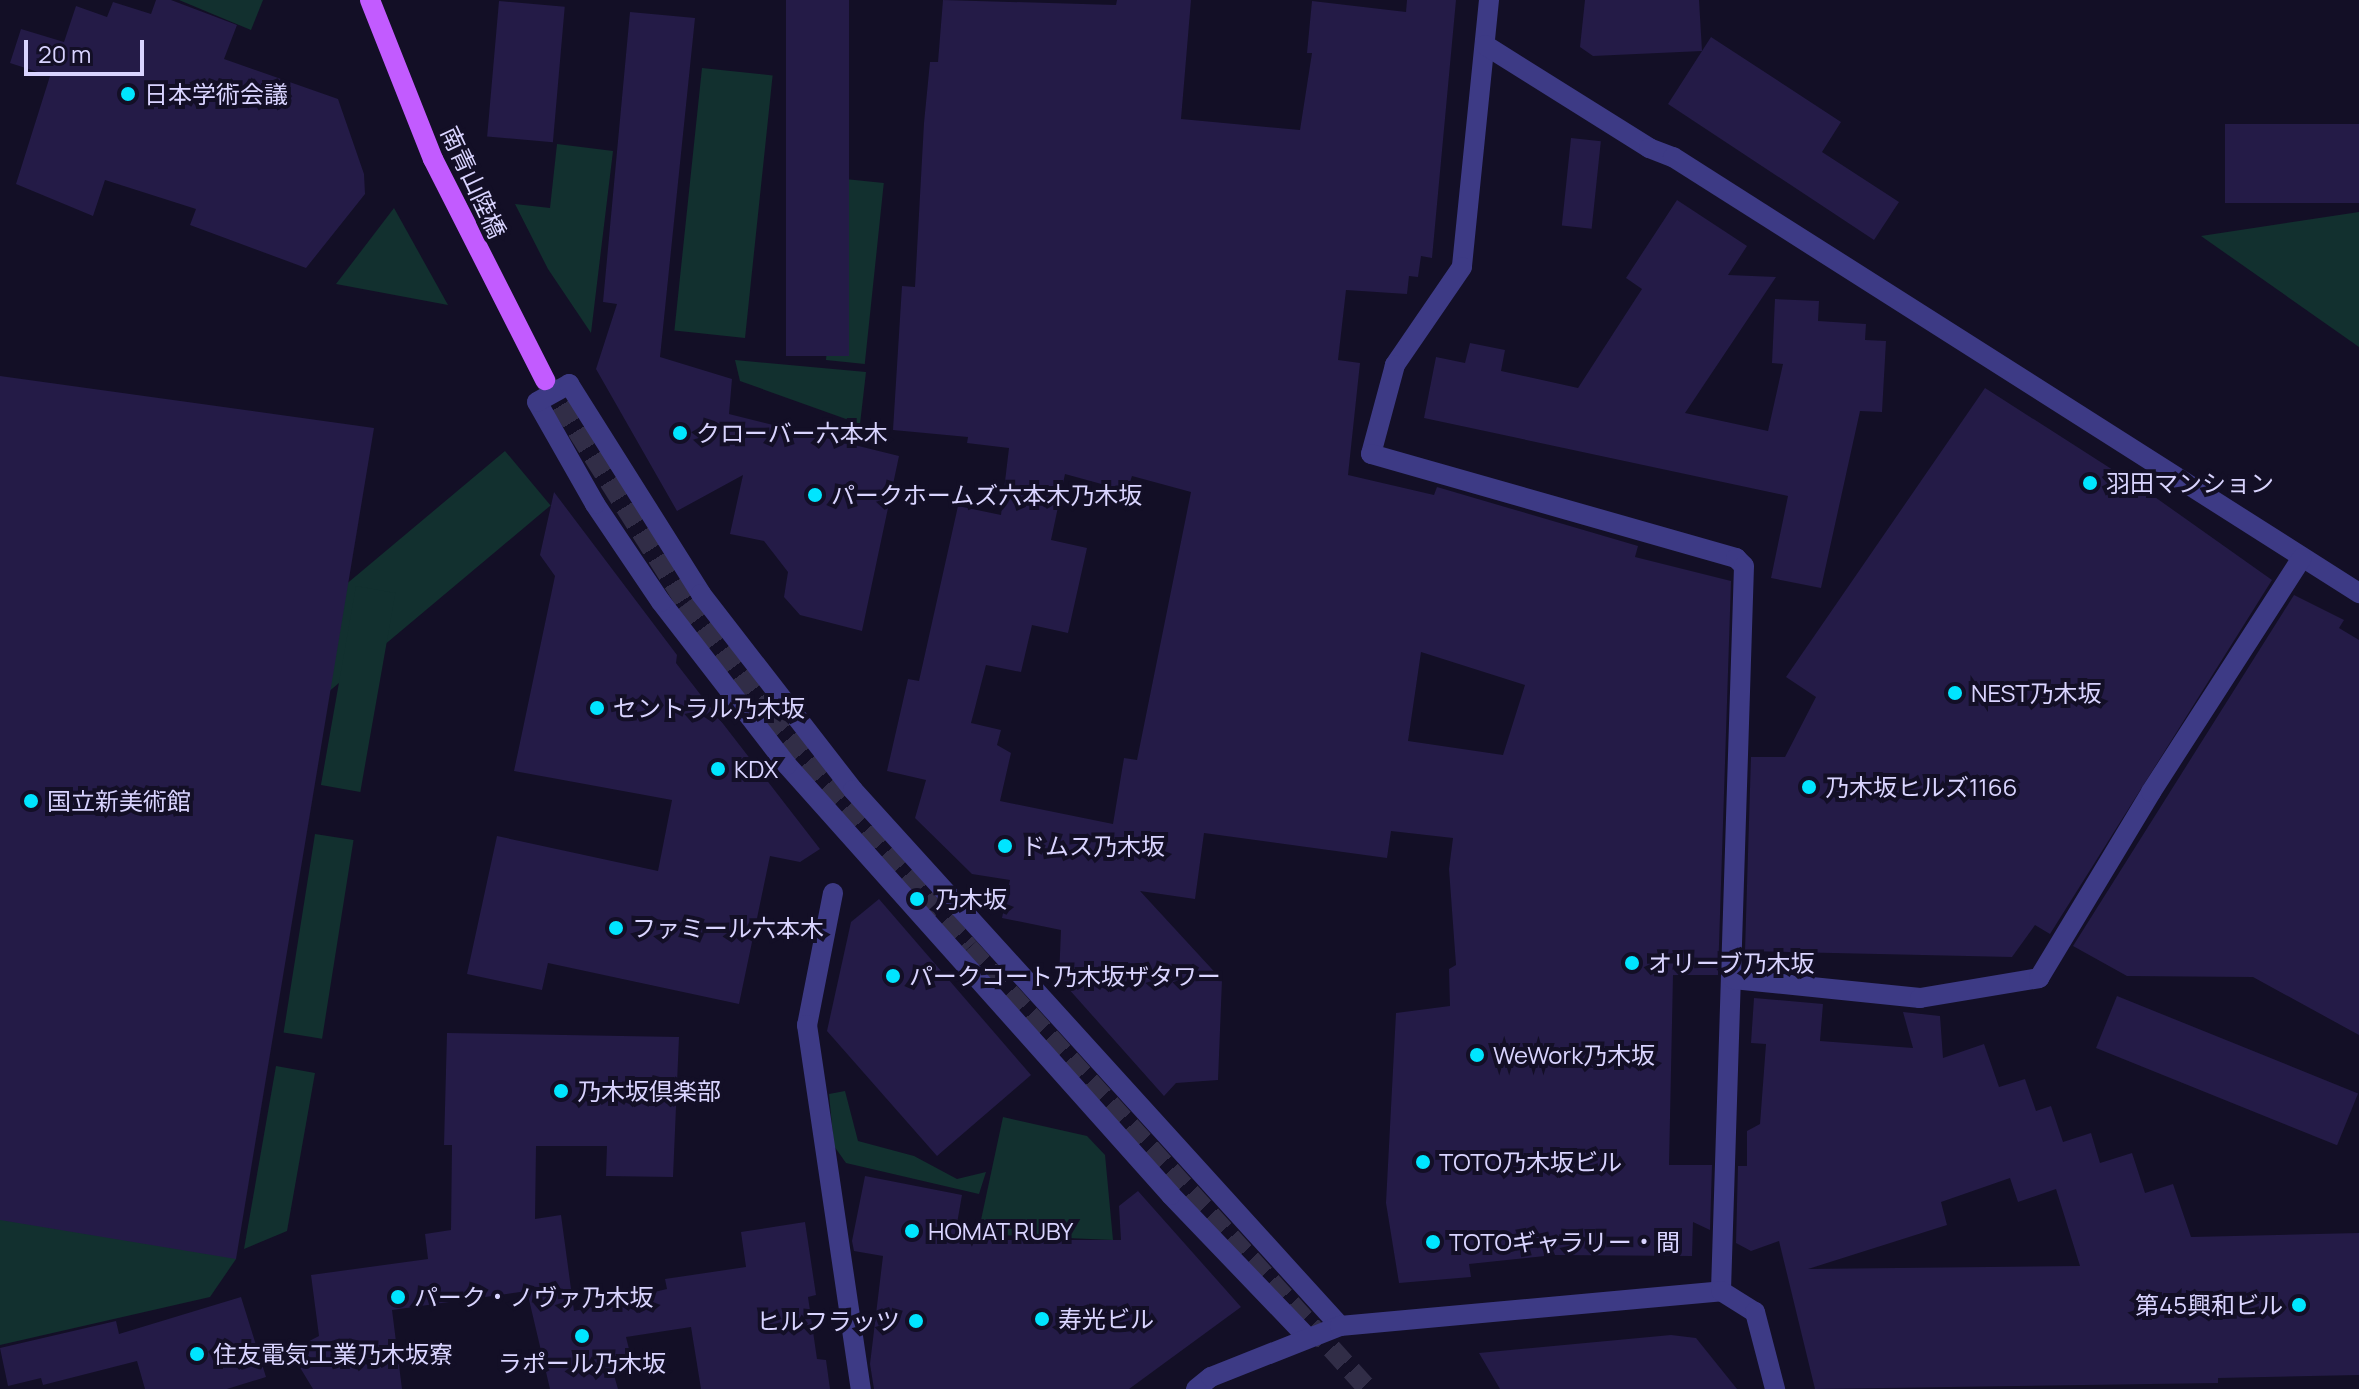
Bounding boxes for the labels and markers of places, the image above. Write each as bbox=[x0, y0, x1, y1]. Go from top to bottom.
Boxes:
place label: 日本学術会議 bbox=[144, 80, 288, 108]
marker: 日本学術会議 bbox=[119, 85, 137, 103]
place label: クローバー六本木 bbox=[696, 419, 888, 447]
marker: クローバー六本木 bbox=[671, 424, 689, 442]
place label: 羽田マンション bbox=[2106, 469, 2274, 497]
marker: 羽田マンション bbox=[2081, 474, 2099, 492]
place label: パークホームズ六本木乃木坂 bbox=[831, 481, 1143, 509]
marker: パークホームズ六本木乃木坂 bbox=[806, 486, 824, 504]
place label: NEST乃木坂 bbox=[1971, 679, 2102, 707]
marker: NEST乃木坂 bbox=[1946, 684, 1964, 702]
place label: セントラル乃木坂 bbox=[613, 694, 805, 722]
marker: セントラル乃木坂 bbox=[588, 699, 606, 717]
place label: KDX bbox=[734, 755, 778, 783]
marker: KDX bbox=[709, 760, 727, 778]
place label: 乃木坂ヒルズ1166 bbox=[1825, 773, 2018, 801]
marker: 乃木坂ヒルズ1166 bbox=[1800, 778, 1818, 796]
place label: 国立新美術館 bbox=[47, 787, 191, 815]
marker: 国立新美術館 bbox=[22, 792, 40, 810]
place label: ドムス乃木坂 bbox=[1021, 832, 1165, 860]
marker: ドムス乃木坂 bbox=[996, 837, 1014, 855]
place label: 乃木坂 bbox=[935, 885, 1007, 913]
marker: 乃木坂 bbox=[906, 888, 928, 910]
place label: ファミール六本木 bbox=[632, 914, 824, 942]
marker: ファミール六本木 bbox=[607, 919, 625, 937]
place label: オリーブ乃木坂 bbox=[1648, 949, 1816, 977]
marker: オリーブ乃木坂 bbox=[1623, 954, 1641, 972]
place label: パークコート乃木坂ザタワー bbox=[909, 962, 1221, 990]
marker: パークコート乃木坂ザタワー bbox=[884, 967, 902, 985]
place label: WeWork乃木坂 bbox=[1493, 1041, 1655, 1069]
marker: WeWork乃木坂 bbox=[1468, 1046, 1486, 1064]
place label: 乃木坂倶楽部 bbox=[577, 1077, 721, 1105]
marker: 乃木坂倶楽部 bbox=[552, 1082, 570, 1100]
place label: TOTO乃木坂ビル bbox=[1439, 1148, 1622, 1176]
marker: TOTO乃木坂ビル bbox=[1414, 1153, 1432, 1171]
place label: HOMAT RUBY bbox=[928, 1217, 1074, 1245]
marker: HOMAT RUBY bbox=[903, 1222, 921, 1240]
place label: TOTOギャラリー・間 bbox=[1449, 1228, 1680, 1256]
marker: TOTOギャラリー・間 bbox=[1424, 1233, 1442, 1251]
place label: パーク・ノヴァ乃木坂 bbox=[414, 1283, 654, 1311]
marker: パーク・ノヴァ乃木坂 bbox=[389, 1288, 407, 1306]
place label: 第45興和ビル bbox=[2135, 1291, 2283, 1319]
marker: 第45興和ビル bbox=[2290, 1296, 2308, 1314]
place label: 寿光ビル bbox=[1058, 1305, 1154, 1333]
place label: ヒルフラッツ bbox=[756, 1307, 900, 1335]
marker: 寿光ビル bbox=[1033, 1310, 1051, 1328]
marker: ヒルフラッツ bbox=[907, 1312, 925, 1330]
marker: ラポール乃木坂 bbox=[573, 1327, 591, 1345]
place label: 住友電気工業乃木坂寮 bbox=[213, 1340, 453, 1368]
marker: 住友電気工業乃木坂寮 bbox=[188, 1345, 206, 1363]
place label: ラポール乃木坂 bbox=[498, 1349, 666, 1377]

